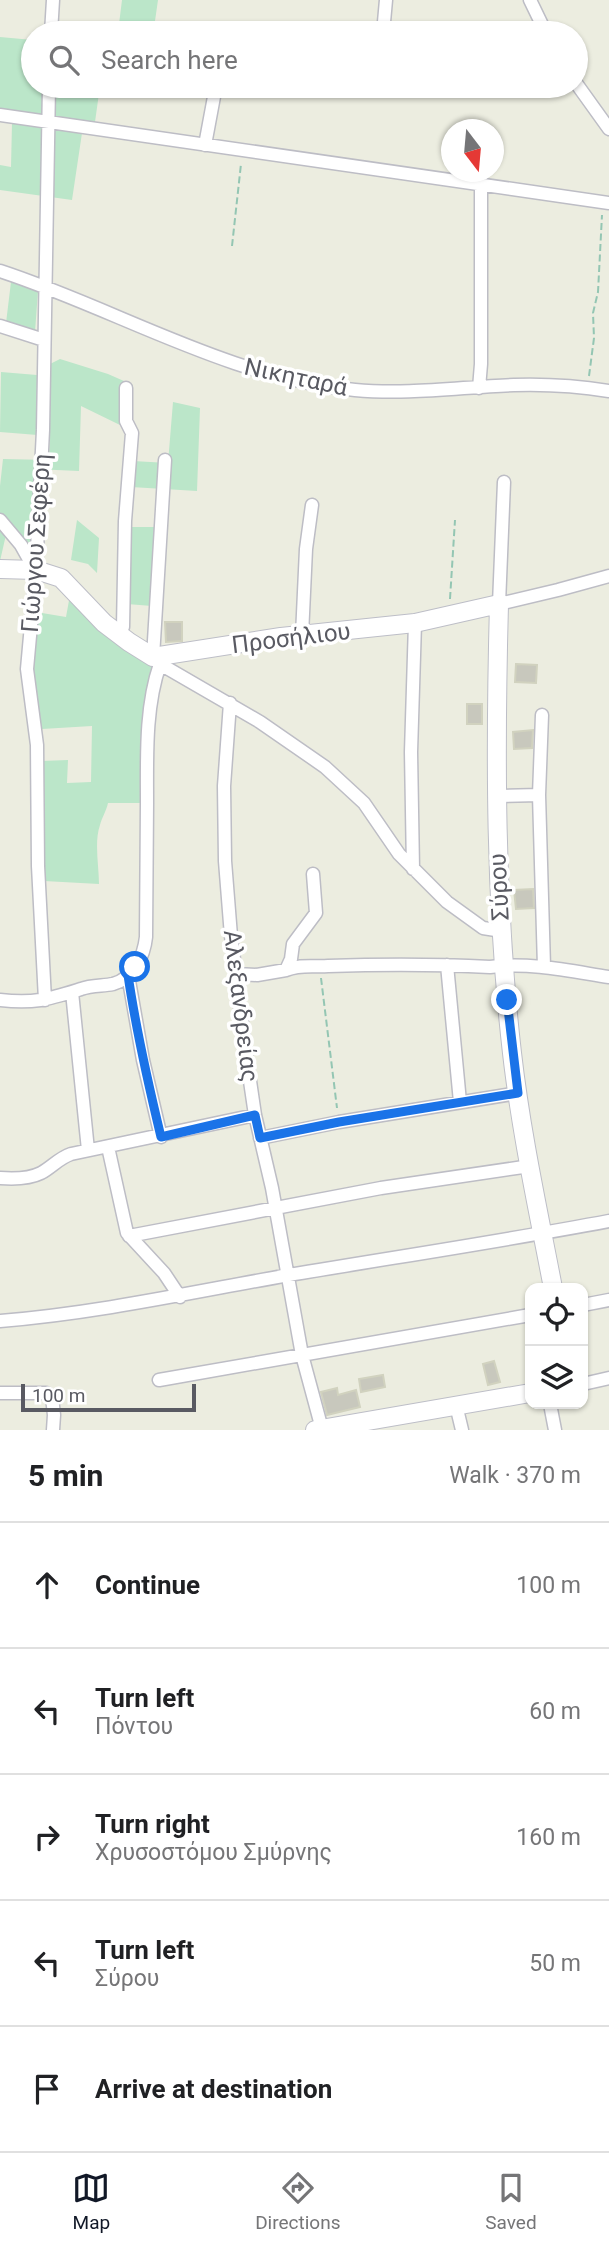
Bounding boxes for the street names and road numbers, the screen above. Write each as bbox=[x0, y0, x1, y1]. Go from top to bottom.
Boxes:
street label: Νικηταρά bbox=[242, 352, 351, 402]
street label: Γιώργου Σεφέρη bbox=[16, 453, 56, 633]
street label: Προσήλιου bbox=[230, 617, 352, 659]
street label: Σύρου bbox=[483, 853, 515, 921]
street label: Αλεξανδρείας bbox=[218, 928, 264, 1084]

